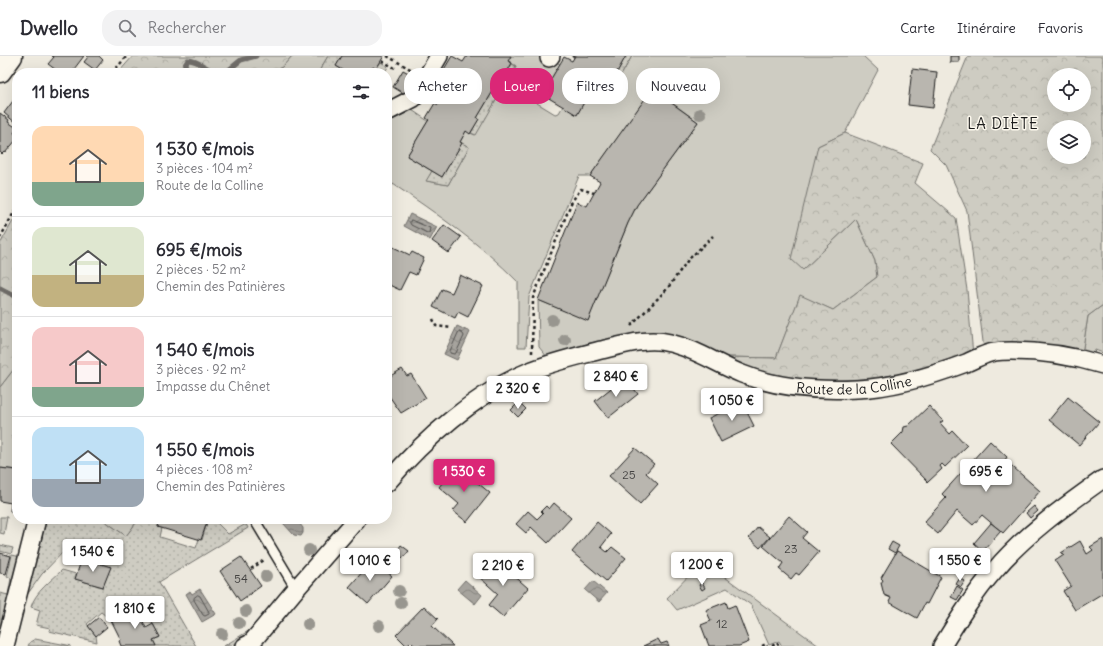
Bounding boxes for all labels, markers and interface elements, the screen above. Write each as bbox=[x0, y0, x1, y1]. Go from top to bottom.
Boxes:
search box bbox=[102, 10, 382, 46]
text: Dwello bbox=[20, 16, 78, 40]
icon: search bbox=[116, 17, 138, 39]
text: Rechercher bbox=[148, 18, 226, 37]
text: Carte bbox=[900, 19, 935, 37]
text: Itinéraire bbox=[957, 19, 1016, 37]
text: Favoris bbox=[1038, 19, 1083, 37]
chip: Acheter bbox=[404, 68, 482, 104]
chip: Louer bbox=[490, 68, 554, 104]
chip: Filtres bbox=[562, 68, 628, 104]
chip: Nouveau bbox=[636, 68, 720, 104]
map controls bbox=[1047, 68, 1091, 164]
button: locate bbox=[1047, 68, 1091, 112]
text: 11 biens bbox=[32, 81, 89, 103]
icon: filters bbox=[350, 81, 372, 103]
district label: LA DIÈTE bbox=[967, 114, 1039, 133]
button: layers bbox=[1047, 120, 1091, 164]
text: 1 530 €/mois bbox=[156, 138, 254, 160]
icon: home bbox=[64, 142, 112, 190]
text: 3 pièces · 104 m² bbox=[156, 160, 253, 177]
text: Route de la Colline bbox=[156, 177, 264, 194]
text: 695 €/mois bbox=[156, 239, 242, 261]
icon: home bbox=[64, 243, 112, 291]
text: 2 pièces · 52 m² bbox=[156, 261, 246, 278]
text: Chemin des Patinières bbox=[156, 278, 285, 295]
text: 1 540 €/mois bbox=[156, 339, 255, 361]
icon: home bbox=[64, 343, 112, 391]
text: 3 pièces · 92 m² bbox=[156, 361, 246, 378]
pin: 2 840 € bbox=[579, 364, 653, 398]
text: 2 840 € bbox=[593, 368, 639, 385]
street label: Route de la Colline bbox=[795, 372, 913, 399]
pin: 2 320 € bbox=[481, 376, 555, 410]
text: Impasse du Chênet bbox=[156, 378, 270, 395]
text: 2 320 € bbox=[496, 380, 540, 397]
pin: 1 050 € bbox=[695, 388, 769, 422]
text: 1 050 € bbox=[710, 392, 754, 409]
text: 1 550 €/mois bbox=[156, 439, 254, 461]
icon: home bbox=[64, 443, 112, 491]
pin: 1 530 € bbox=[427, 459, 501, 493]
pin: 695 € bbox=[958, 459, 1014, 493]
text: 4 pièces · 108 m² bbox=[156, 461, 253, 478]
text: 1 530 € bbox=[442, 463, 486, 480]
text: 695 € bbox=[969, 463, 1003, 480]
house number: 25 bbox=[622, 467, 636, 482]
text: Chemin des Patinières bbox=[156, 478, 285, 495]
pin: 1 540 € bbox=[56, 539, 130, 573]
house number: 23 bbox=[784, 541, 798, 556]
text: 1 540 € bbox=[71, 543, 115, 560]
pin: 1 010 € bbox=[333, 548, 407, 582]
pin: 1 550 € bbox=[923, 548, 997, 582]
text: 1 010 € bbox=[349, 552, 391, 569]
pin: 1 200 € bbox=[665, 552, 739, 586]
text: 1 550 € bbox=[938, 552, 982, 569]
pin: 2 210 € bbox=[466, 553, 540, 587]
text: 1 200 € bbox=[680, 556, 724, 573]
text: 2 210 € bbox=[482, 557, 524, 574]
house number: 54 bbox=[234, 571, 248, 586]
pin: 1 810 € bbox=[98, 596, 172, 630]
text: 1 810 € bbox=[115, 600, 155, 617]
house number: 12 bbox=[716, 616, 728, 631]

